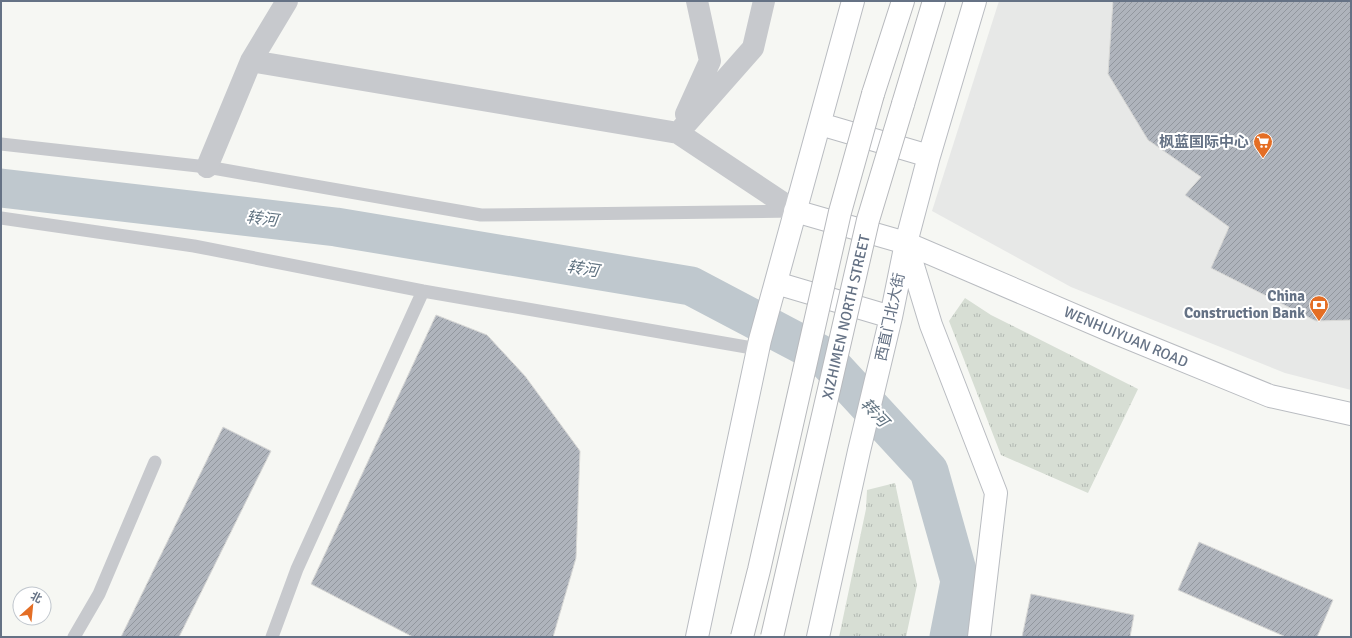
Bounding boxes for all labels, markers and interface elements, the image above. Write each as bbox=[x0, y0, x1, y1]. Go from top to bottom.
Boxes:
supermarket icon: 枫蓝国际中心 bbox=[1252, 131, 1274, 159]
place label: 枫蓝国际中心 bbox=[1159, 133, 1249, 151]
water label: 转河 bbox=[245, 207, 282, 231]
street label: XIZHIMEN NORTH STREET bbox=[818, 232, 874, 401]
water label: 转河 bbox=[565, 257, 603, 282]
street label: 西直门北大街 bbox=[872, 271, 908, 363]
place label: China Construction Bank bbox=[1184, 287, 1305, 322]
bank icon: China Construction Bank bbox=[1308, 294, 1330, 322]
street label: WENHUIYUAN ROAD bbox=[1061, 303, 1191, 371]
water label: 转河 bbox=[856, 394, 895, 433]
north arrow bbox=[12, 586, 52, 626]
text: 北 bbox=[28, 589, 44, 606]

